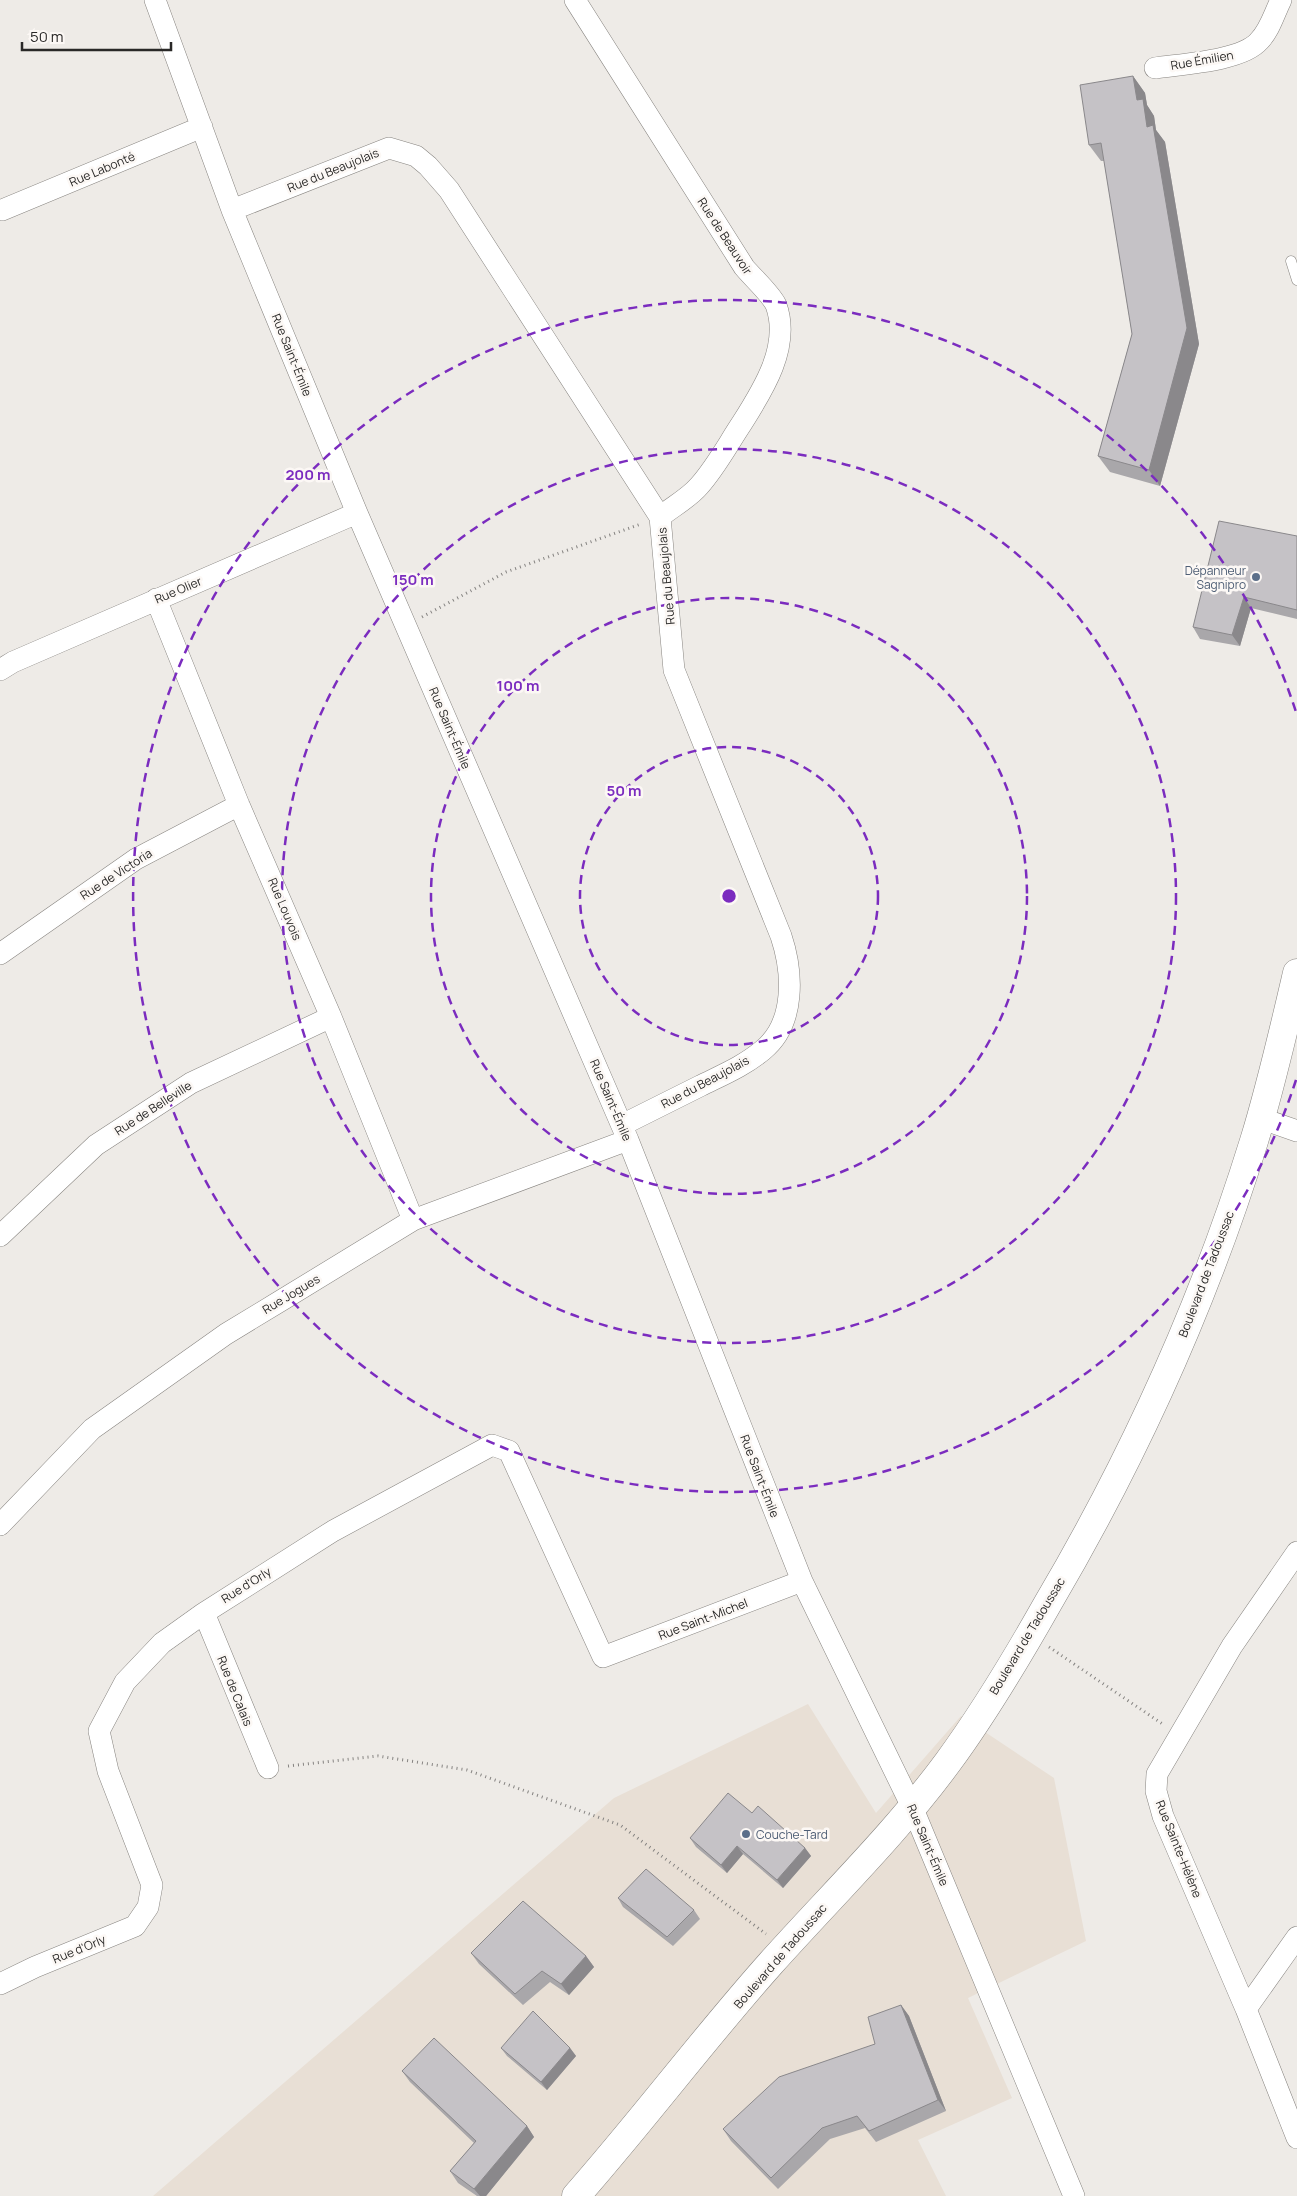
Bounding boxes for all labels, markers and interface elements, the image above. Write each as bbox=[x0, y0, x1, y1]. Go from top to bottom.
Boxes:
scale bar bbox=[22, 20, 171, 52]
text: 50 m bbox=[30, 26, 64, 47]
street label: Rue Émilien bbox=[1169, 46, 1235, 74]
street label: Rue du Beaujolais bbox=[285, 144, 381, 196]
street label: Rue Labonté bbox=[66, 147, 138, 191]
street label: Rue de Beauvoir bbox=[694, 194, 757, 278]
street label: Rue Saint-Émile bbox=[268, 311, 316, 399]
text: 200 m bbox=[285, 464, 331, 485]
street label: Rue du Beaujolais bbox=[653, 527, 679, 625]
place label: Dépanneur Sagnipro bbox=[1185, 562, 1247, 593]
text: 150 m bbox=[392, 569, 434, 590]
marker: Dépanneur Sagnipro bbox=[1250, 571, 1262, 583]
street label: Rue Olier bbox=[152, 572, 205, 608]
text: 100 m bbox=[497, 675, 539, 696]
street label: Rue Saint-Émile bbox=[425, 684, 475, 772]
text: 50 m bbox=[606, 780, 642, 801]
street label: Rue de Victoria bbox=[77, 844, 155, 904]
street label: Rue Louvois bbox=[264, 875, 306, 943]
centre of rings bbox=[720, 887, 738, 905]
street label: Rue du Beaujolais bbox=[658, 1052, 752, 1112]
street label: Rue Saint-Émile bbox=[586, 1056, 636, 1144]
street label: Rue de Belleville bbox=[111, 1077, 195, 1139]
street label: Boulevard de Tadoussac bbox=[1174, 1208, 1238, 1340]
street label: Rue Jogues bbox=[259, 1270, 323, 1318]
street label: Rue Saint-Émile bbox=[736, 1432, 784, 1520]
street label: Rue d'Orly bbox=[218, 1563, 275, 1607]
street label: Boulevard de Tadoussac bbox=[985, 1574, 1069, 1698]
street label: Rue Saint-Michel bbox=[656, 1594, 750, 1644]
street label: Rue de Calais bbox=[213, 1653, 257, 1729]
street label: Rue Sainte-Hélène bbox=[1152, 1798, 1206, 1900]
street label: Rue Saint-Émile bbox=[903, 1801, 953, 1889]
place label: Couche-Tard bbox=[756, 1826, 828, 1843]
marker: Couche-Tard bbox=[740, 1828, 752, 1840]
street label: Boulevard de Tadoussac bbox=[730, 1900, 831, 2012]
street label: Rue d'Orly bbox=[50, 1930, 109, 1967]

